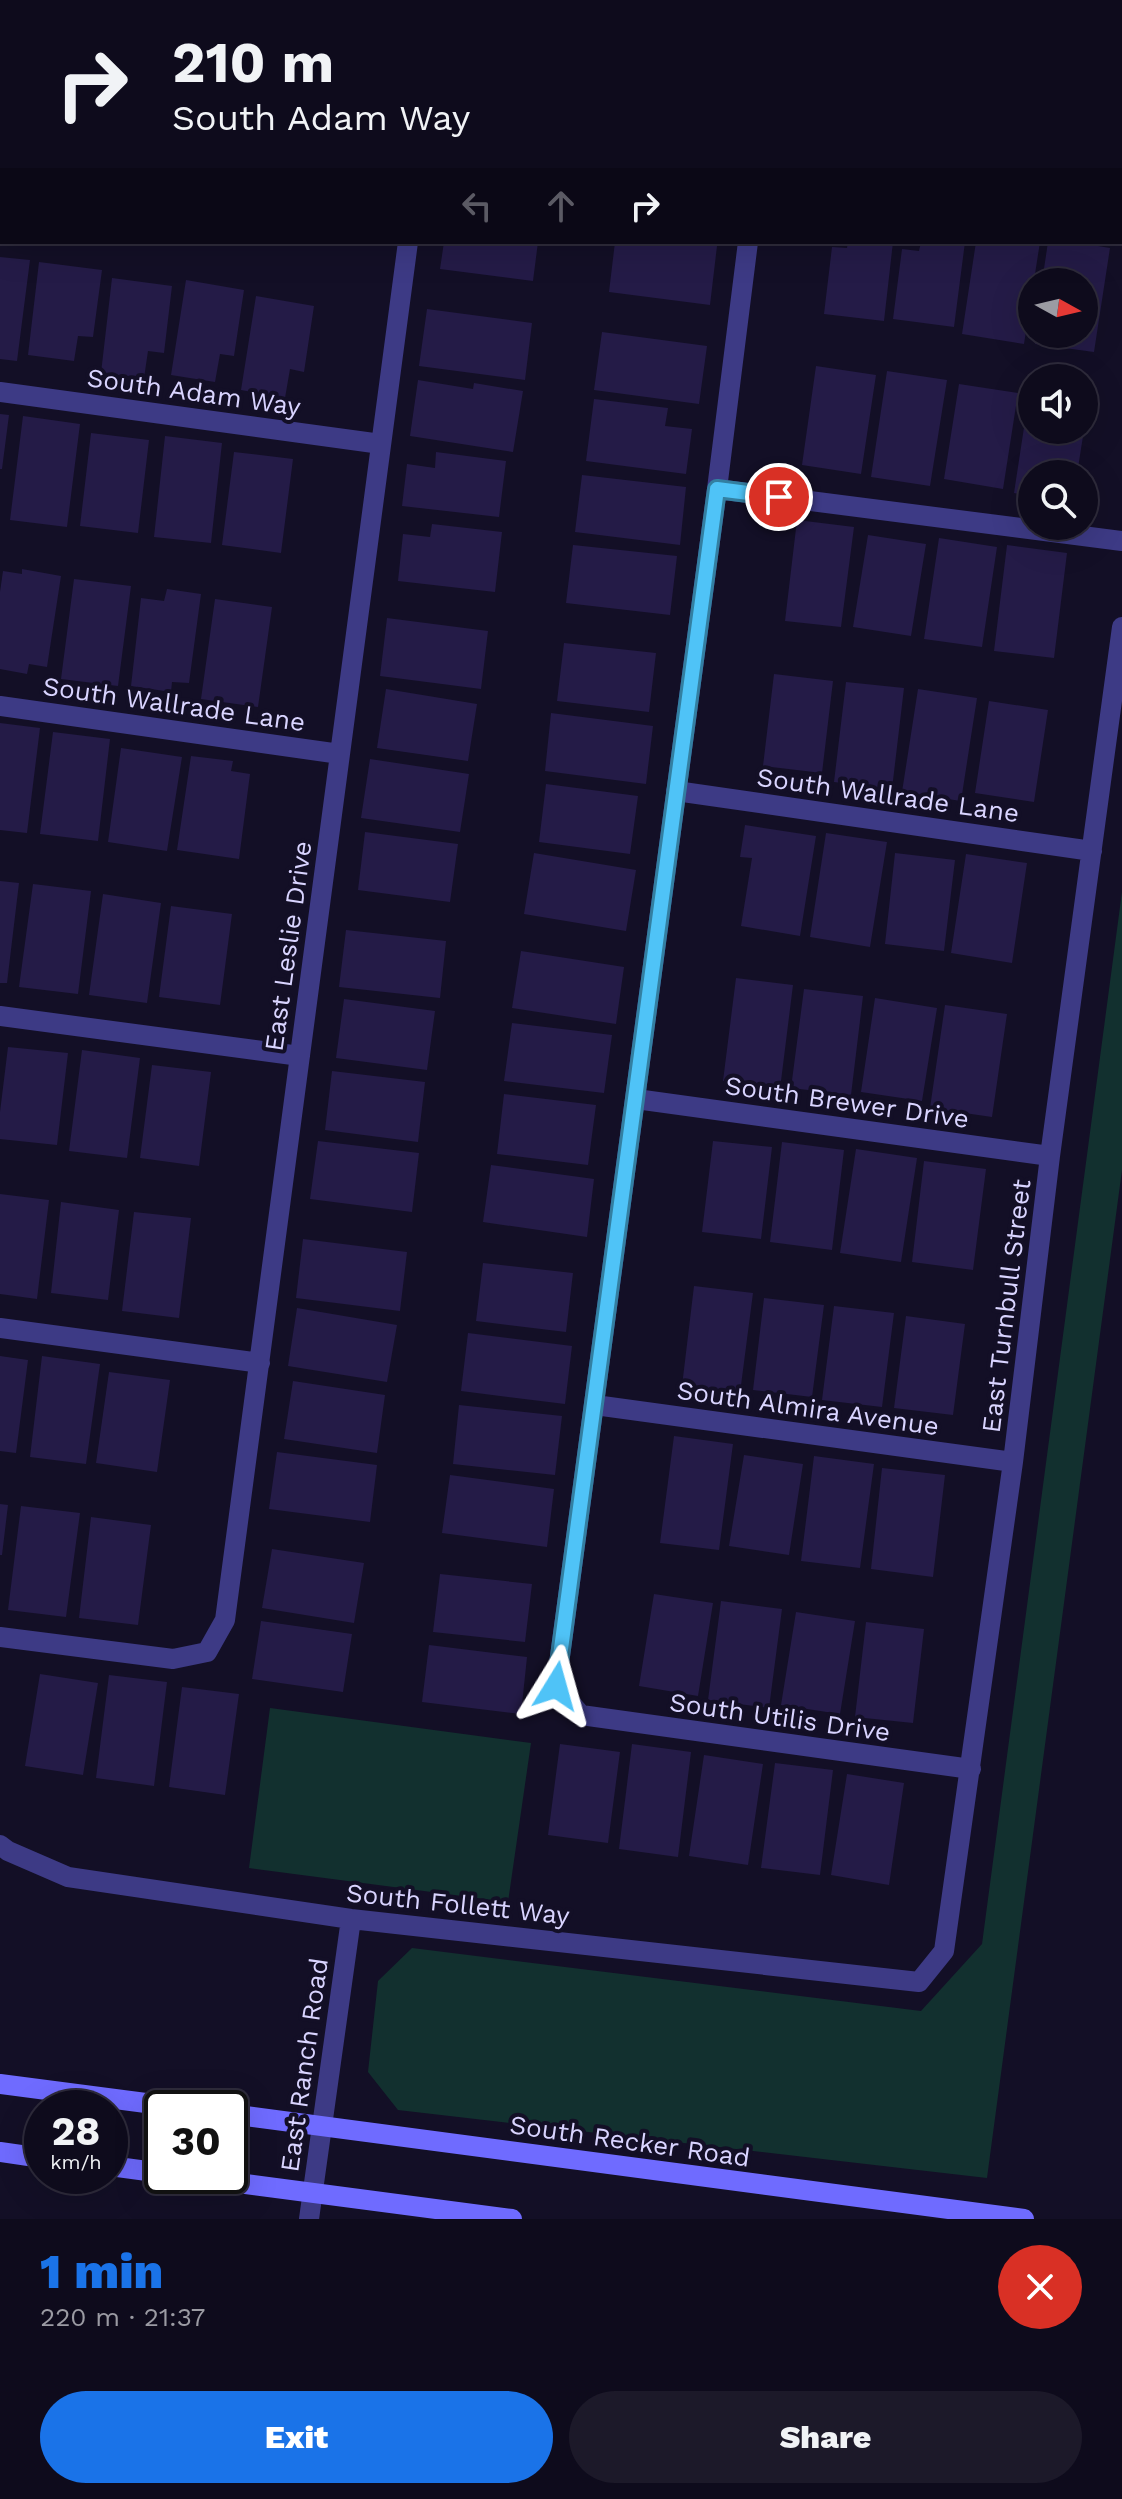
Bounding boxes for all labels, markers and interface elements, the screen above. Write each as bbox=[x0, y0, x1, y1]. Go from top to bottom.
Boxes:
text: 210 m bbox=[172, 30, 334, 96]
icon: right bbox=[40, 32, 144, 136]
text: South Adam Way bbox=[172, 97, 470, 139]
icon: left bbox=[455, 184, 499, 228]
icon: ahead bbox=[539, 184, 583, 228]
icon: right bbox=[623, 184, 667, 228]
north arrow bbox=[1018, 268, 1098, 348]
map controls bbox=[1018, 268, 1098, 540]
street label: South Adam Way bbox=[85, 362, 303, 422]
button: sound bbox=[1018, 364, 1098, 444]
button: search bbox=[1018, 460, 1098, 540]
pin bbox=[745, 463, 813, 531]
icon: arrive bbox=[757, 475, 801, 519]
street label: South Wallrade Lane bbox=[41, 671, 307, 737]
street label: South Wallrade Lane bbox=[755, 762, 1021, 828]
street label: East Leslie Drive bbox=[258, 839, 318, 1053]
street label: South Brewer Drive bbox=[723, 1070, 971, 1134]
street label: East Turnbull Street bbox=[976, 1177, 1036, 1435]
street label: South Almira Avenue bbox=[675, 1375, 941, 1441]
position arrow bbox=[514, 1644, 598, 1728]
street label: South Utilis Drive bbox=[668, 1687, 892, 1747]
street label: South Follett Way bbox=[345, 1877, 572, 1931]
street label: East Ranch Road bbox=[274, 1956, 334, 2174]
speed limit sign: 30 bbox=[144, 2090, 248, 2194]
text: 28 bbox=[52, 2108, 100, 2155]
street label: South Recker Road bbox=[508, 2109, 752, 2173]
text: km/h bbox=[50, 2150, 102, 2174]
text: 1 min bbox=[40, 2243, 163, 2300]
button: close bbox=[998, 2245, 1082, 2329]
text: 220 m · 21:37 bbox=[40, 2302, 205, 2332]
button: Exit bbox=[40, 2391, 553, 2483]
button: Share bbox=[569, 2391, 1082, 2483]

